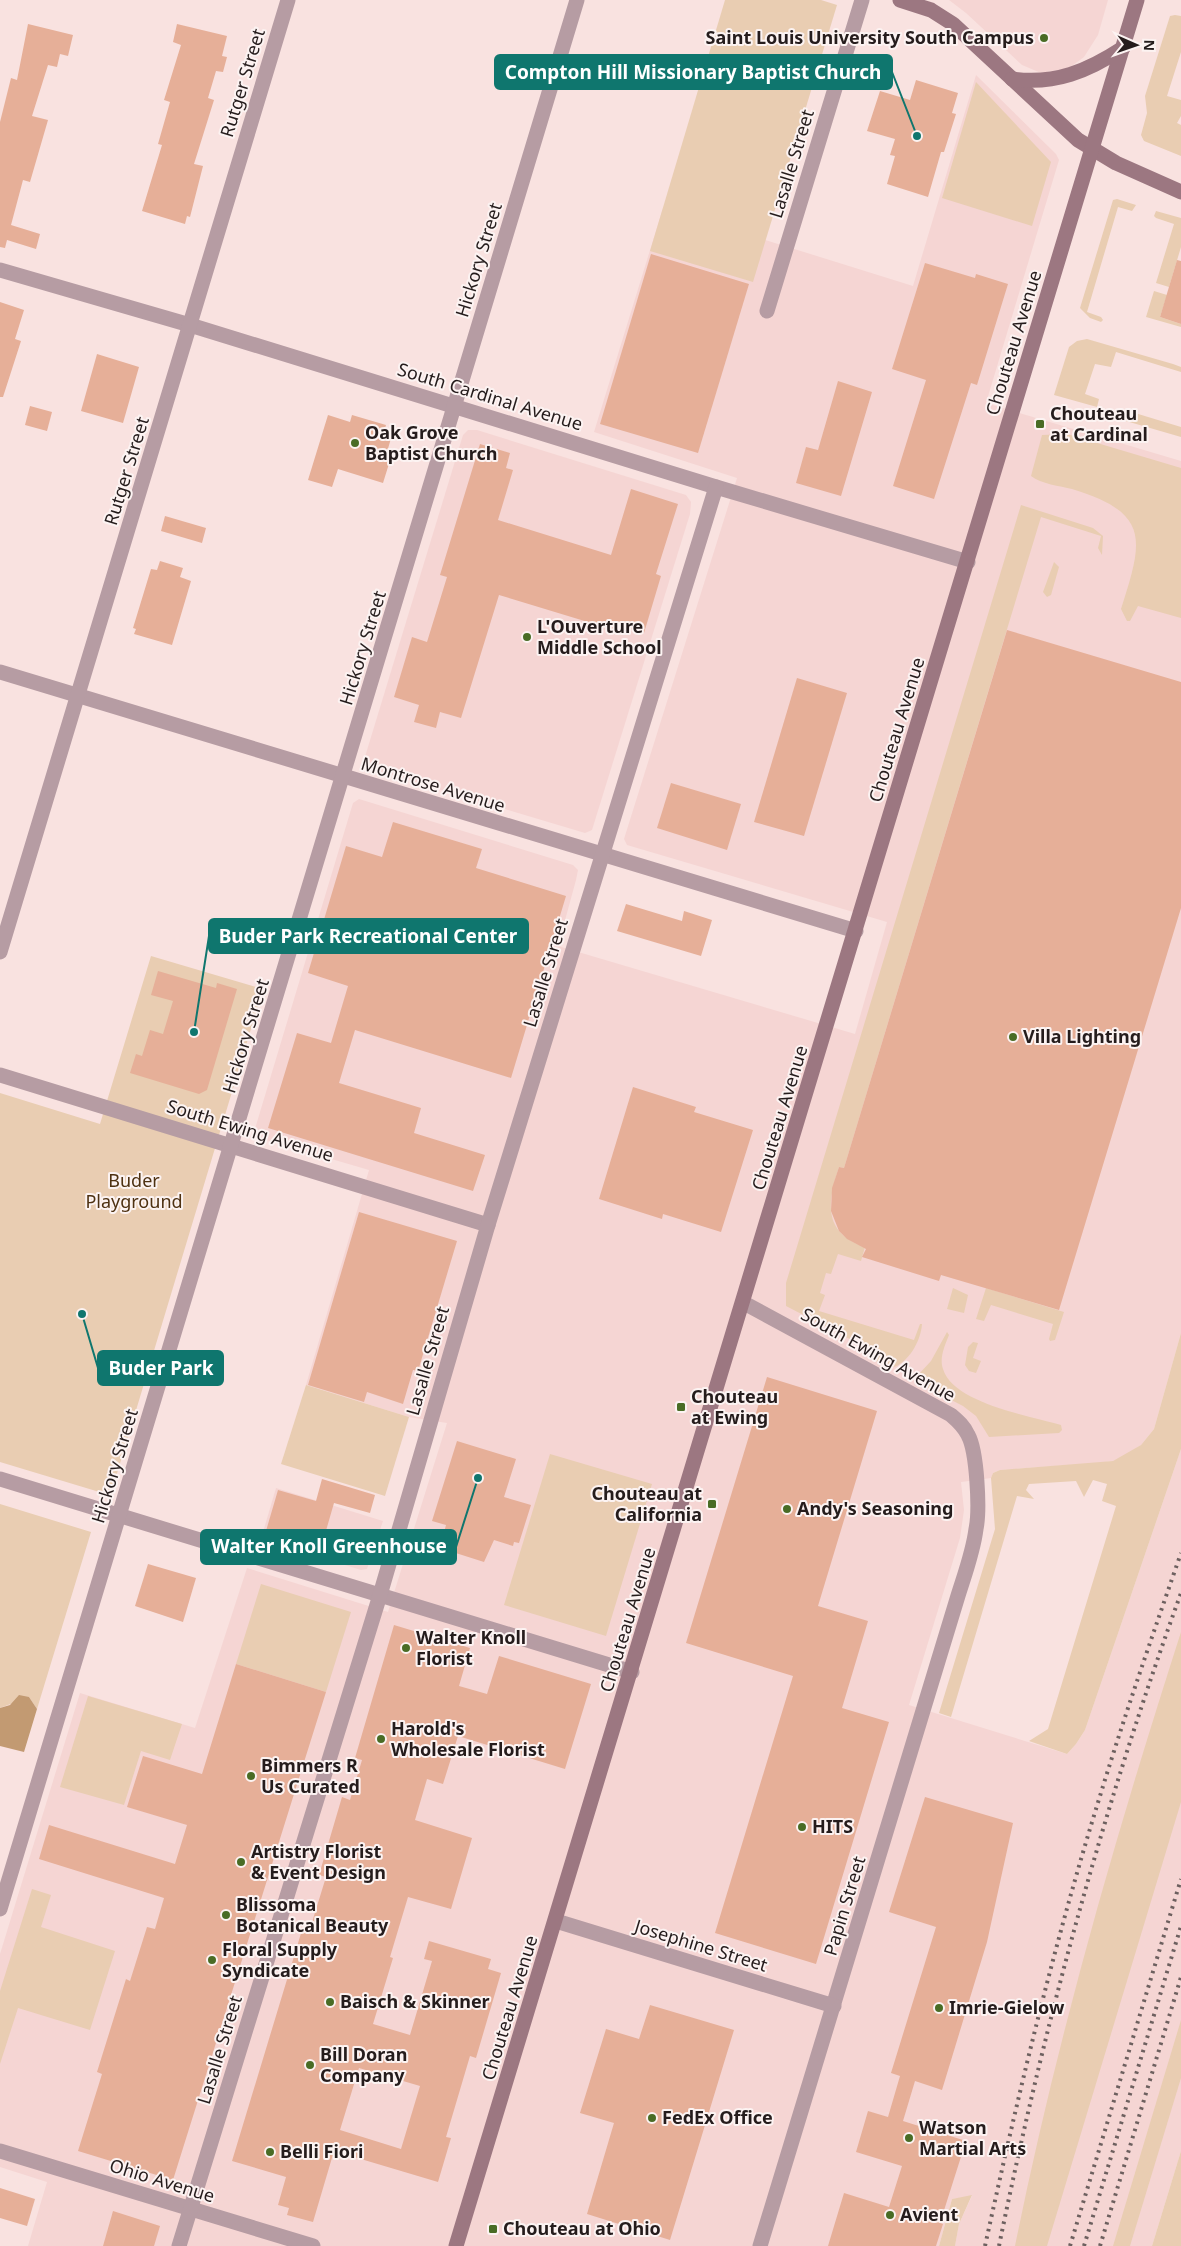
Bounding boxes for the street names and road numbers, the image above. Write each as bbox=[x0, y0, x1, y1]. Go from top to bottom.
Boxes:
street label: Rutger Street bbox=[214, 25, 270, 140]
street label: Lasalle Street bbox=[763, 106, 819, 221]
street label: Hickory Street bbox=[449, 199, 507, 320]
street label: Chouteau Avenue bbox=[980, 267, 1046, 418]
street label: South Cardinal Avenue bbox=[395, 356, 586, 436]
street label: Rutger Street bbox=[98, 413, 154, 528]
street label: Hickory Street bbox=[333, 587, 391, 708]
street label: Chouteau Avenue bbox=[863, 654, 929, 805]
street label: Montrose Avenue bbox=[358, 751, 508, 817]
street label: Lasalle Street bbox=[517, 915, 573, 1030]
street label: Hickory Street bbox=[216, 975, 274, 1096]
street label: Chouteau Avenue bbox=[746, 1042, 812, 1193]
street label: South Ewing Avenue bbox=[164, 1093, 337, 1167]
street label: South Ewing Avenue bbox=[797, 1302, 960, 1407]
street label: Lasalle Street bbox=[400, 1303, 454, 1418]
street label: Hickory Street bbox=[85, 1405, 143, 1526]
street label: Chouteau Avenue bbox=[594, 1544, 660, 1695]
street label: Papin Street bbox=[818, 1853, 871, 1958]
street label: Josephine Street bbox=[630, 1913, 771, 1977]
street label: Chouteau Avenue bbox=[476, 1932, 542, 2083]
street label: Lasalle Street bbox=[191, 1992, 247, 2107]
street label: Ohio Avenue bbox=[107, 2153, 218, 2207]

